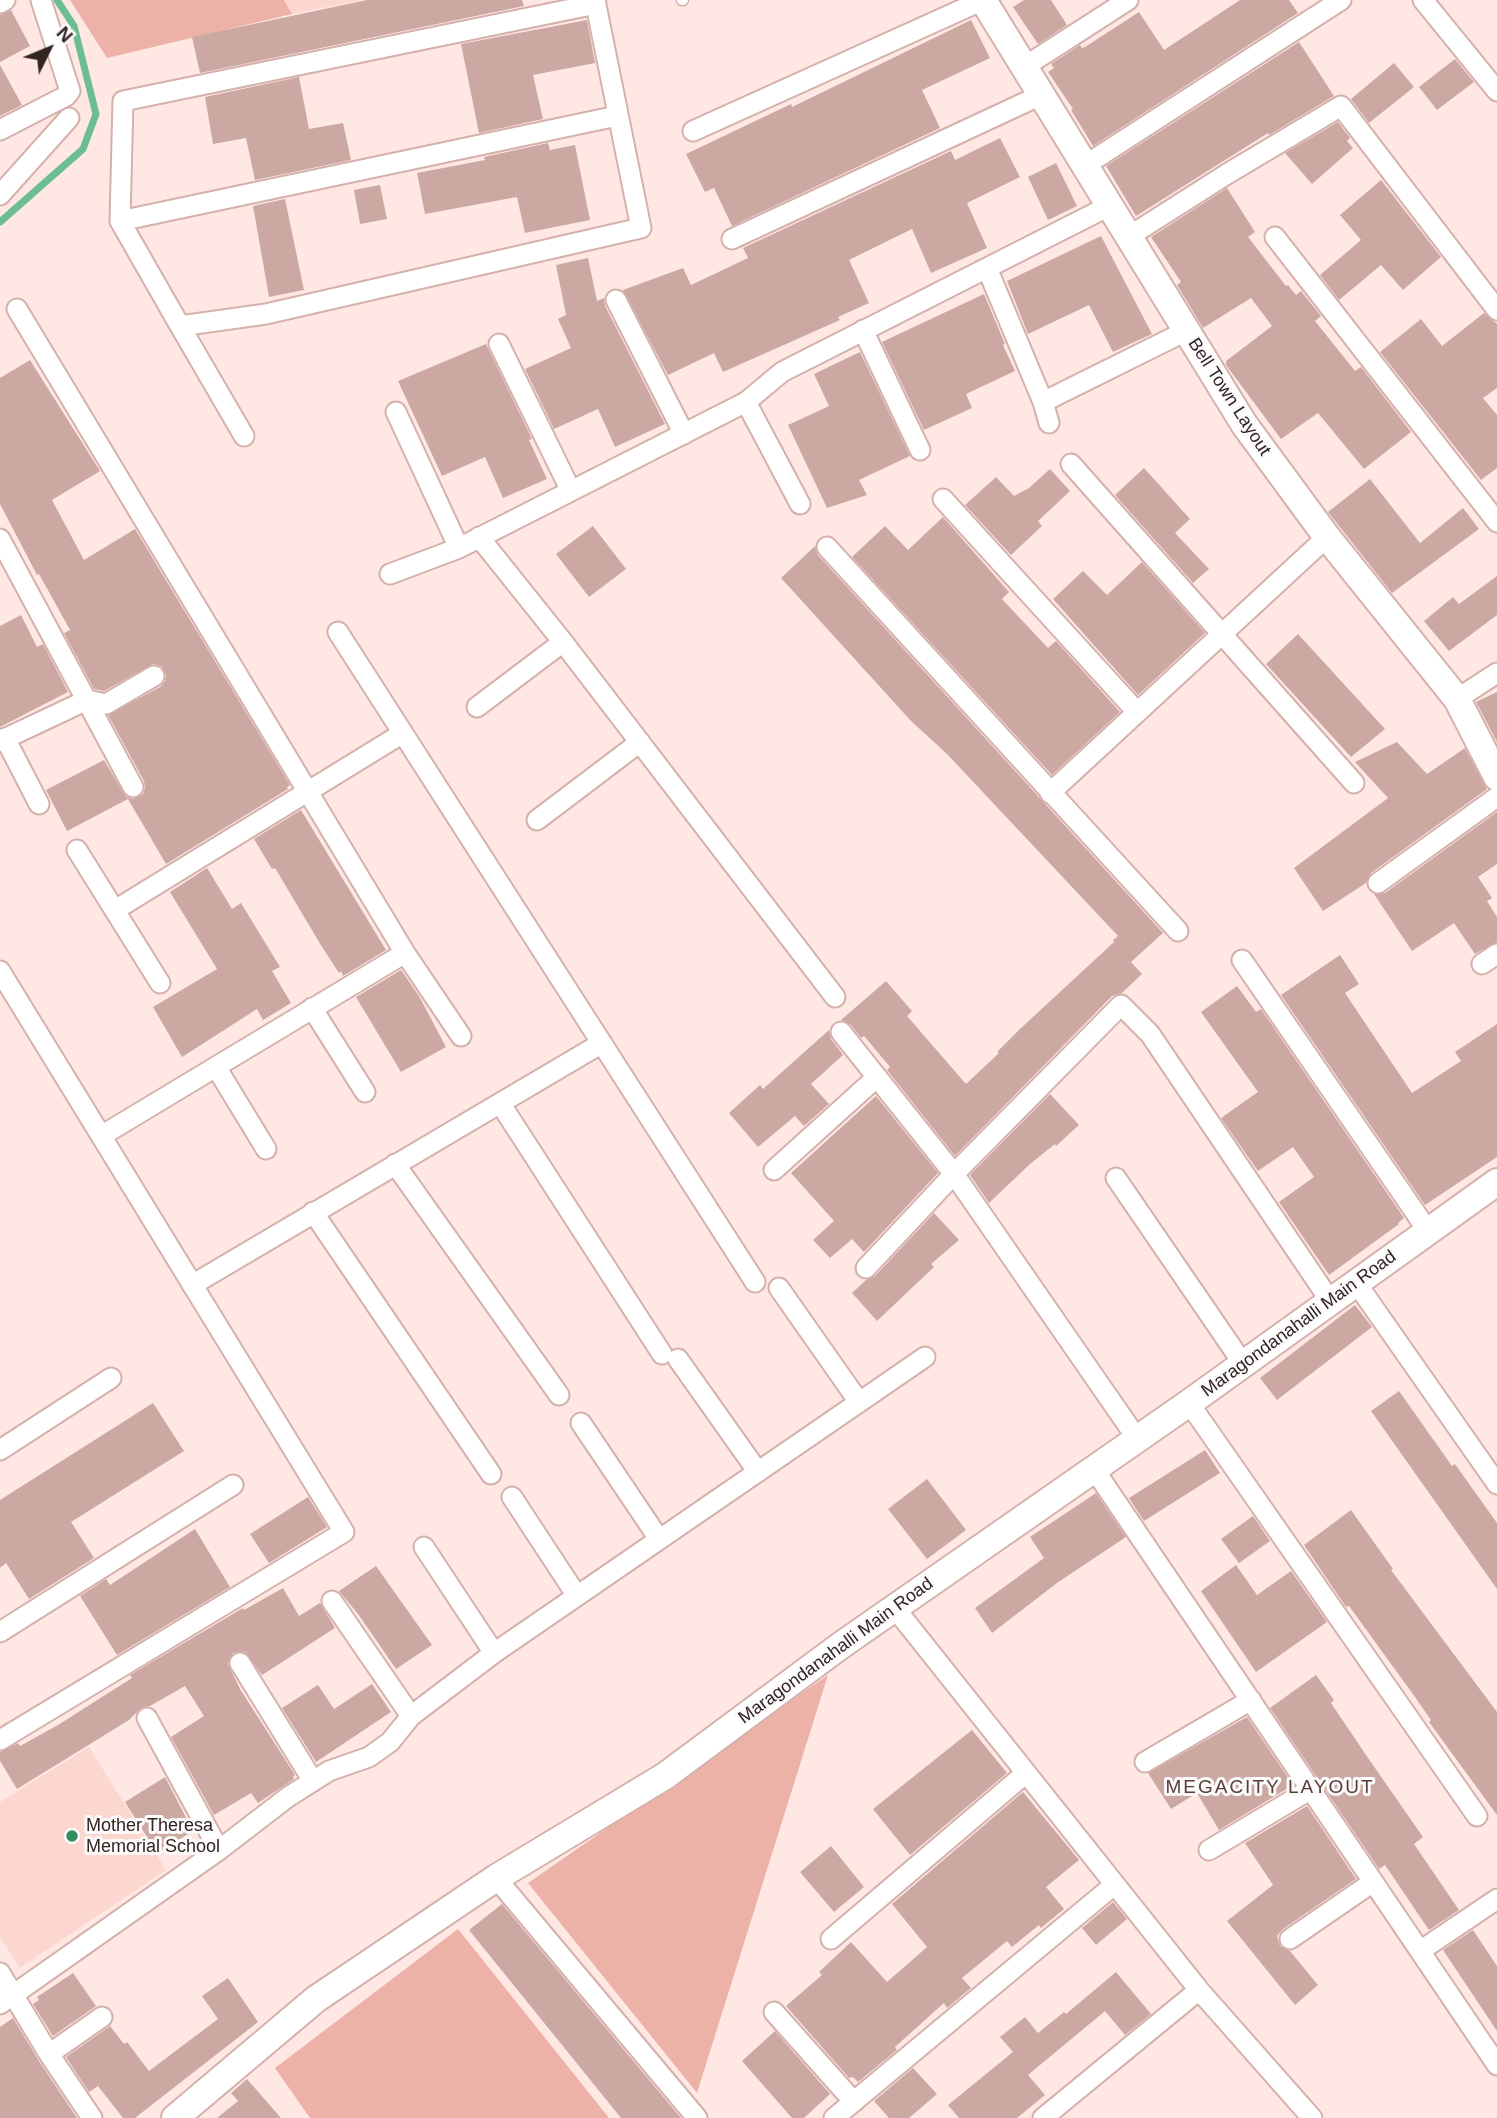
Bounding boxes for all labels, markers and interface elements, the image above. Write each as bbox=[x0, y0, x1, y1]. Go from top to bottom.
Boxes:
north arrow bbox=[14, 14, 84, 84]
text: N bbox=[52, 22, 77, 47]
street label: Bell Town Layout bbox=[1183, 334, 1275, 460]
street label: Maragondanahalli Main Road bbox=[1198, 1246, 1400, 1402]
street label: Maragondanahalli Main Road bbox=[735, 1573, 937, 1729]
district label: MEGACITY LAYOUT bbox=[1167, 1777, 1373, 1799]
place label: Mother Theresa Memorial School bbox=[86, 1815, 220, 1857]
marker: Mother Theresa Memorial School bbox=[64, 1828, 80, 1844]

